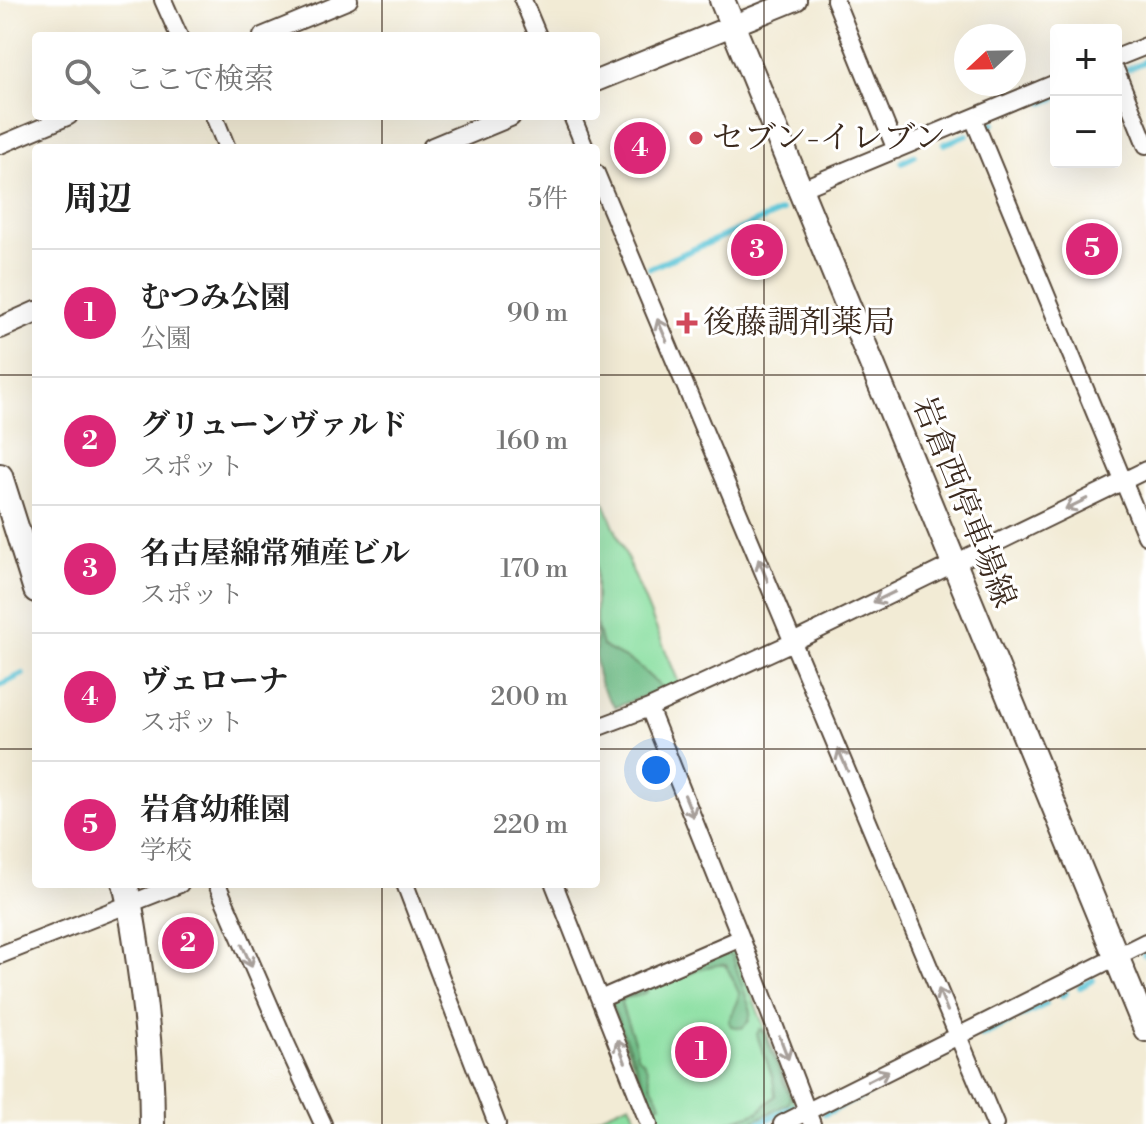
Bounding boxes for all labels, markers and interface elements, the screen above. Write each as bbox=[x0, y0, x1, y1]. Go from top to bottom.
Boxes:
north arrow bbox=[954, 24, 1026, 96]
map controls bbox=[1050, 24, 1122, 168]
button: + bbox=[1050, 24, 1122, 96]
search box bbox=[32, 32, 600, 120]
icon: search bbox=[60, 54, 104, 98]
text: ここで検索 bbox=[124, 61, 274, 99]
button: − bbox=[1050, 96, 1122, 168]
pin: 4 bbox=[614, 118, 666, 178]
place label: セブン-イレブン bbox=[712, 118, 946, 158]
marker: セブン-イレブン bbox=[687, 129, 705, 147]
text: 周辺 bbox=[64, 179, 132, 221]
text: 5件 bbox=[528, 183, 568, 215]
pin: 5 bbox=[1066, 219, 1118, 279]
pin: 3 bbox=[731, 220, 783, 280]
text: むつみ公園 bbox=[140, 279, 290, 317]
text: 1 bbox=[84, 297, 96, 329]
text: 90 m bbox=[507, 297, 568, 329]
place label: 後藤調剤薬局 bbox=[703, 303, 895, 343]
marker: 後藤調剤薬局 bbox=[678, 314, 696, 332]
one-way arrow bbox=[654, 318, 668, 343]
text: 公園 bbox=[140, 323, 192, 355]
street label: 岩倉西停車場線 bbox=[903, 391, 1025, 613]
text: グリューンヴァルド bbox=[140, 407, 408, 445]
text: 2 bbox=[82, 425, 98, 457]
text: 160 m bbox=[497, 425, 568, 457]
text: スポット bbox=[140, 451, 244, 483]
one-way arrow bbox=[1064, 497, 1088, 512]
text: 名古屋綿常殖産ビル bbox=[140, 535, 410, 573]
text: 3 bbox=[82, 553, 98, 585]
text: 170 m bbox=[500, 553, 568, 585]
one-way arrow bbox=[755, 558, 770, 583]
text: スポット bbox=[140, 579, 244, 611]
one-way arrow bbox=[873, 590, 897, 605]
text: ヴェローナ bbox=[140, 663, 289, 701]
text: 4 bbox=[81, 681, 99, 713]
text: 200 m bbox=[491, 681, 568, 713]
text: スポット bbox=[140, 707, 244, 739]
one-way arrow bbox=[835, 748, 850, 773]
your location bbox=[636, 750, 676, 790]
text: 岩倉幼稚園 bbox=[140, 791, 290, 829]
one-way arrow bbox=[682, 793, 697, 818]
text: 5 bbox=[82, 809, 98, 841]
text: 220 m bbox=[493, 809, 568, 841]
text: 学校 bbox=[140, 835, 192, 867]
pin: 2 bbox=[162, 913, 214, 973]
one-way arrow bbox=[241, 943, 256, 968]
one-way arrow bbox=[934, 988, 949, 1013]
pin: 1 bbox=[675, 1022, 727, 1082]
one-way arrow bbox=[778, 1035, 792, 1060]
one-way arrow bbox=[613, 1039, 627, 1064]
one-way arrow bbox=[865, 1068, 889, 1083]

